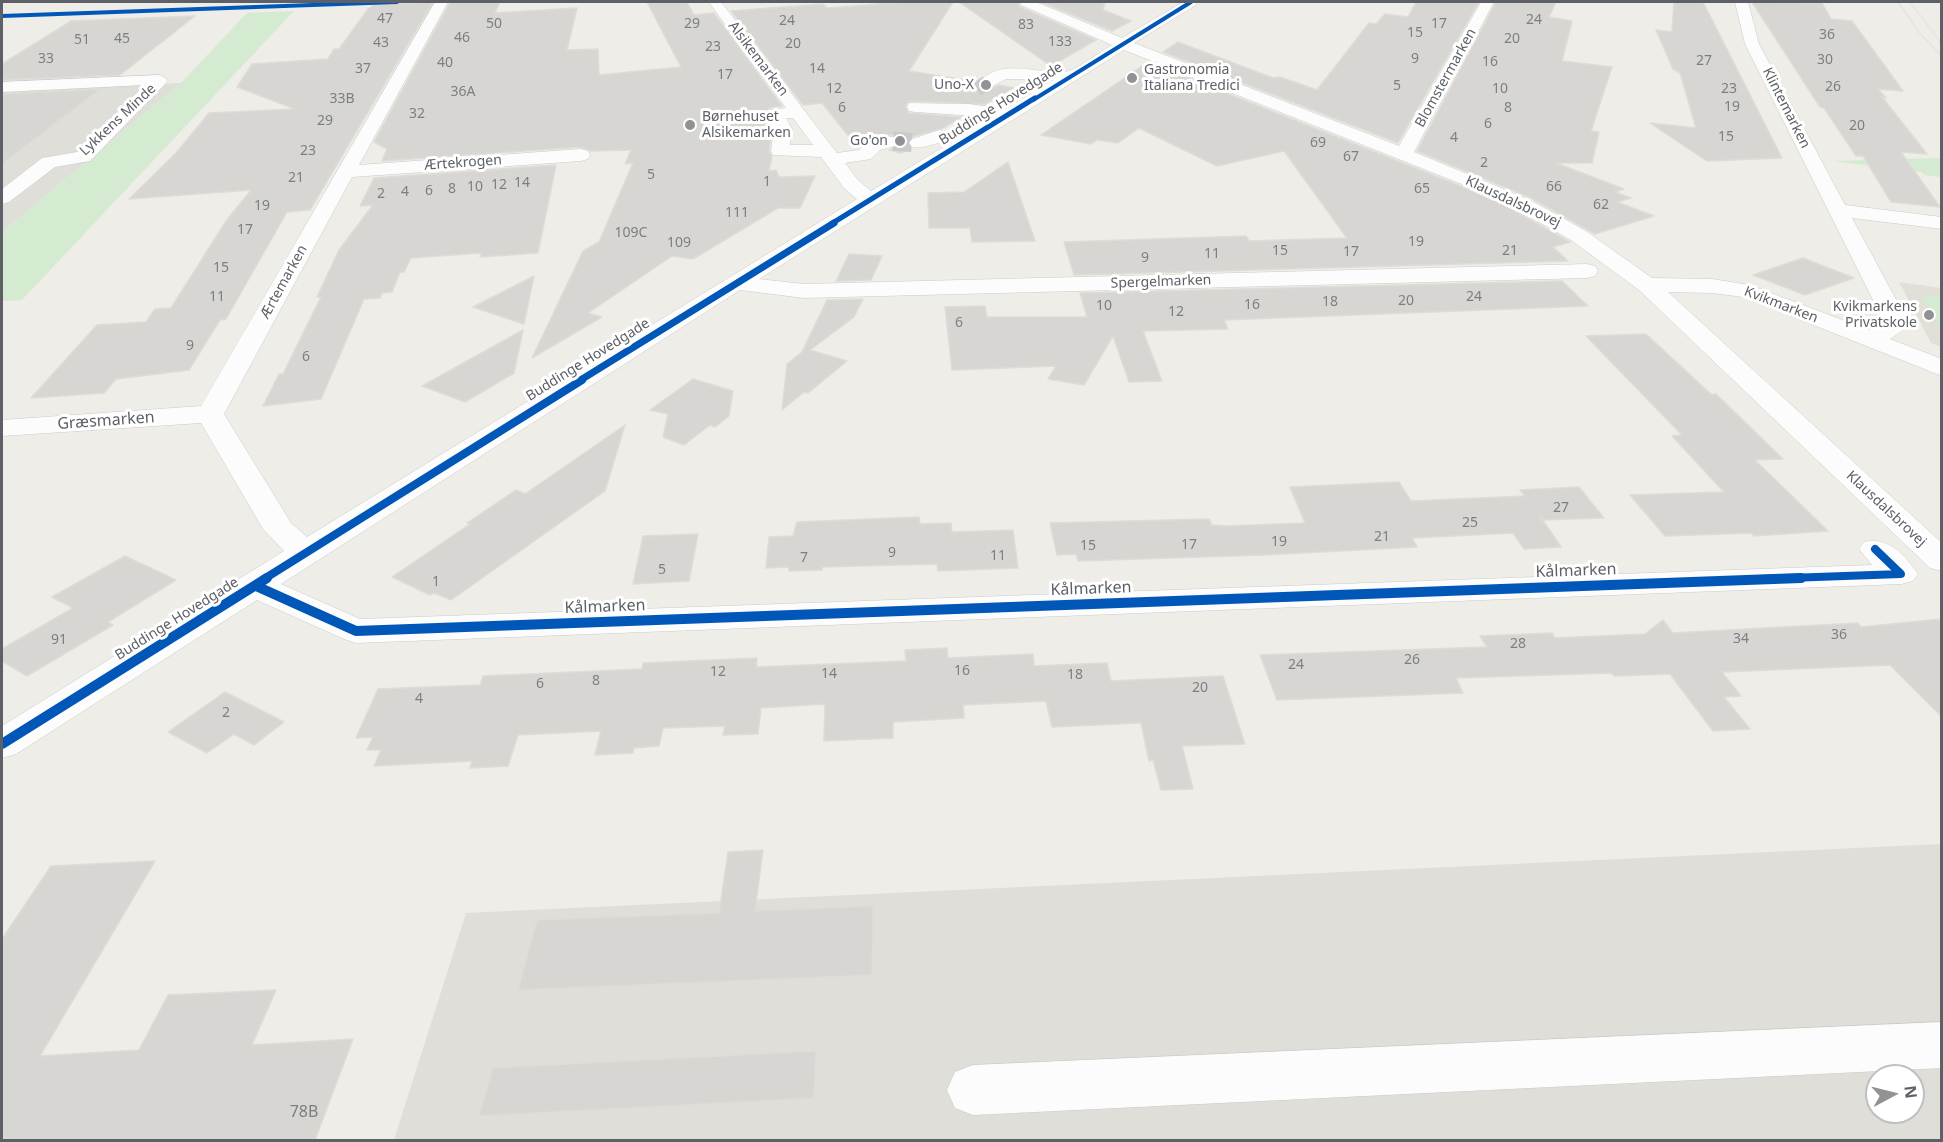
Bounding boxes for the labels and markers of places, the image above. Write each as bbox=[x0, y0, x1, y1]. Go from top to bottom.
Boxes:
place label: Gastronomia Italiana Tredici bbox=[1144, 62, 1240, 94]
marker: Gastronomia Italiana Tredici bbox=[1125, 71, 1139, 85]
place label: Uno-X bbox=[934, 77, 974, 93]
marker: Uno-X bbox=[979, 78, 993, 92]
place label: Børnehuset Alsikemarken bbox=[702, 109, 791, 142]
marker: Børnehuset Alsikemarken bbox=[683, 118, 697, 132]
place label: Go'on bbox=[850, 133, 888, 149]
marker: Go'on bbox=[893, 134, 907, 148]
place label: Kvikmarkens Privatskole bbox=[1833, 299, 1917, 332]
marker: Kvikmarkens Privatskole bbox=[1922, 308, 1936, 322]

